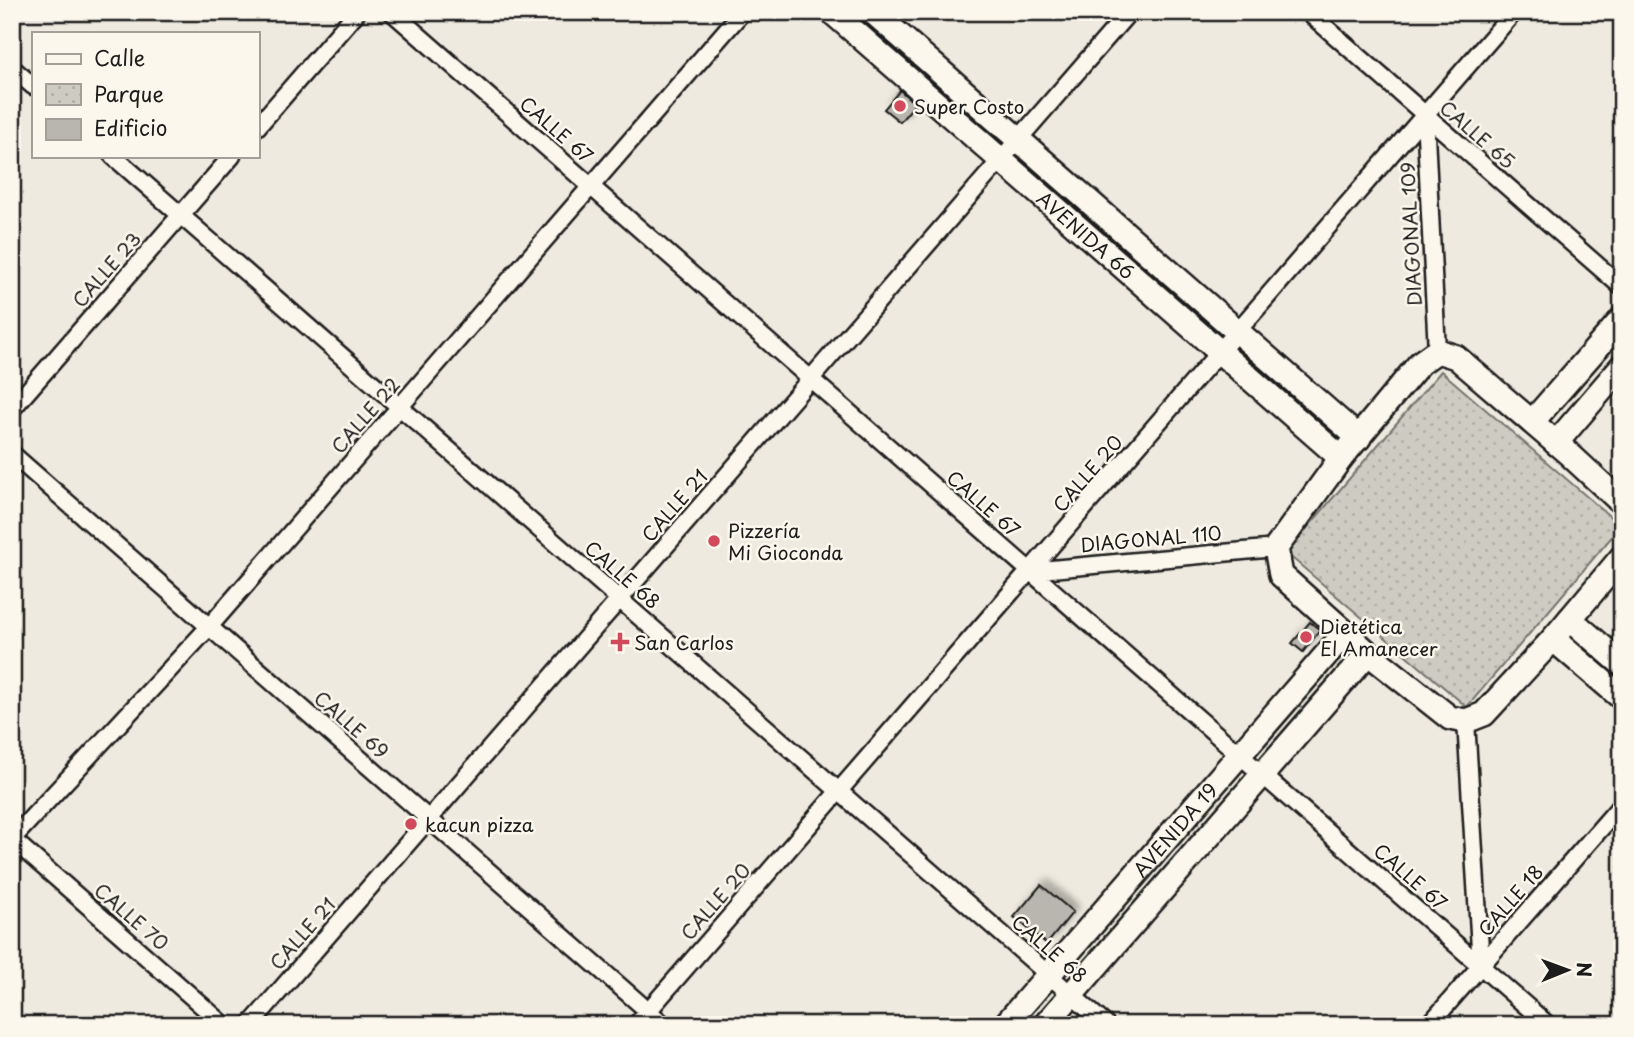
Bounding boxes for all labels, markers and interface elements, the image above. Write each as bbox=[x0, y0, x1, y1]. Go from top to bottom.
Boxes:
legend bbox=[32, 32, 259, 158]
text: Calle bbox=[94, 41, 145, 73]
text: Parque bbox=[94, 77, 164, 109]
street label: CALLE 67 bbox=[514, 89, 600, 169]
place label: Super Costo bbox=[914, 92, 1024, 120]
street label: CALLE 65 bbox=[1434, 93, 1522, 175]
marker: Super Costo bbox=[892, 98, 908, 114]
text: Edificio bbox=[94, 111, 167, 143]
street label: DIAGONAL 109 bbox=[1392, 161, 1428, 307]
street label: AVENIDA 66 bbox=[1031, 184, 1141, 285]
street label: CALLE 23 bbox=[65, 225, 147, 313]
street label: CALLE 22 bbox=[324, 371, 406, 459]
street label: CALLE 20 bbox=[1046, 428, 1128, 518]
street label: CALLE 21 bbox=[634, 463, 714, 547]
street label: CALLE 67 bbox=[941, 463, 1027, 543]
place label: Pizzería Mi Gioconda bbox=[728, 516, 843, 566]
street label: DIAGONAL 110 bbox=[1079, 518, 1223, 558]
street label: CALLE 68 bbox=[579, 533, 667, 615]
marker: Pizzería Mi Gioconda bbox=[706, 533, 722, 549]
place label: Dietética El Amanecer bbox=[1320, 612, 1438, 662]
place label: San Carlos bbox=[634, 628, 734, 656]
marker: Dietética El Amanecer bbox=[1298, 629, 1314, 645]
marker: San Carlos bbox=[612, 634, 628, 650]
street label: CALLE 69 bbox=[309, 684, 395, 764]
street label: AVENIDA 19 bbox=[1126, 776, 1223, 882]
place label: kacun pizza bbox=[425, 810, 534, 838]
marker: kacun pizza bbox=[403, 816, 419, 832]
street label: CALLE 67 bbox=[1368, 836, 1454, 916]
street label: CALLE 20 bbox=[674, 856, 756, 946]
street label: CALLE 18 bbox=[1471, 858, 1549, 942]
street label: CALLE 70 bbox=[89, 876, 175, 956]
street label: CALLE 21 bbox=[262, 891, 342, 975]
street label: CALLE 68 bbox=[1006, 907, 1094, 989]
north arrow bbox=[1532, 936, 1602, 1006]
text: N bbox=[1571, 962, 1599, 977]

